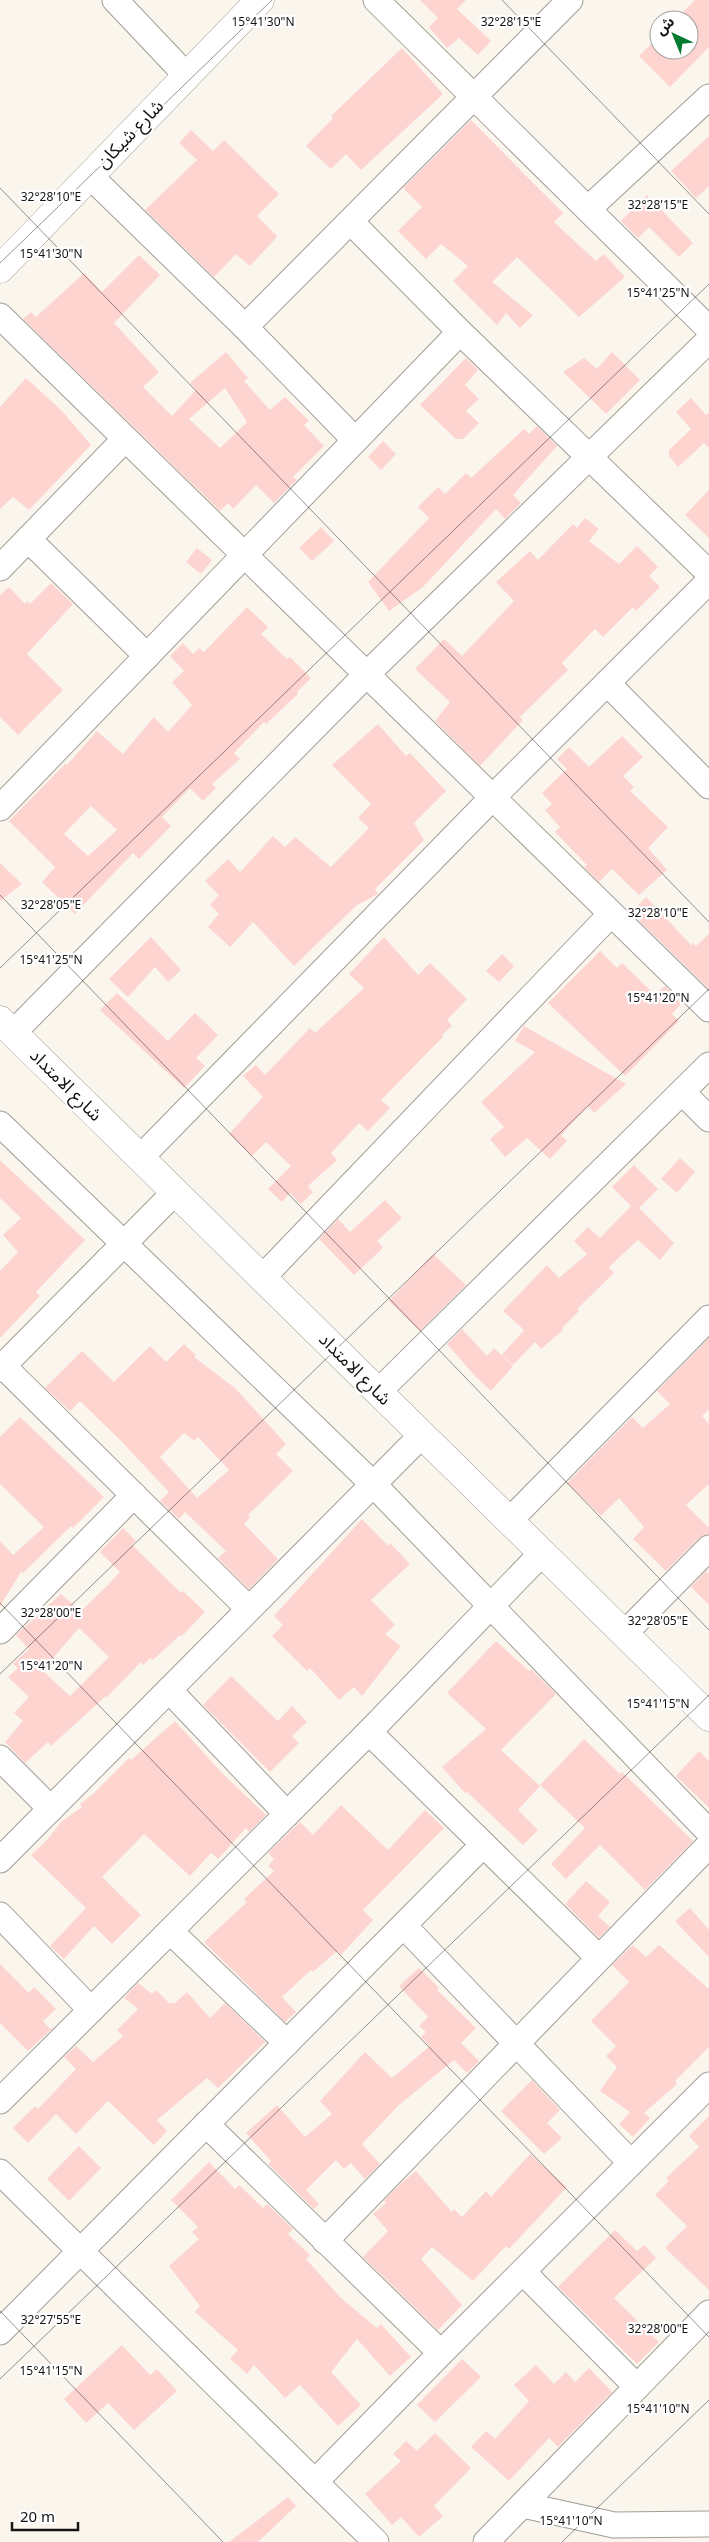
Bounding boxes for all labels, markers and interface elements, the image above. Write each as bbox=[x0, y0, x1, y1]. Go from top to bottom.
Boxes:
north arrow bbox=[649, 10, 699, 60]
text: ش bbox=[651, 12, 678, 39]
text: 15°41'30"N bbox=[231, 13, 295, 30]
text: 32°28'15"E bbox=[481, 13, 541, 30]
street label: شارع شيكان bbox=[90, 94, 170, 175]
text: 32°28'10"E bbox=[21, 188, 81, 205]
text: 32°28'15"E bbox=[628, 196, 688, 213]
text: 15°41'30"N bbox=[19, 245, 83, 262]
text: 15°41'25"N bbox=[626, 284, 690, 301]
text: 32°28'05"E bbox=[21, 896, 81, 913]
text: 32°28'10"E bbox=[628, 904, 688, 921]
text: 15°41'25"N bbox=[19, 951, 83, 968]
text: 15°41'20"N bbox=[626, 989, 690, 1006]
street label: شارع الامتداد bbox=[23, 1043, 108, 1128]
street label: شارع الامتداد bbox=[312, 1327, 397, 1412]
text: 32°28'00"E bbox=[21, 1604, 81, 1621]
text: 32°28'05"E bbox=[628, 1612, 688, 1629]
text: 15°41'20"N bbox=[19, 1657, 83, 1674]
text: 15°41'15"N bbox=[626, 1695, 690, 1712]
text: 32°27'55"E bbox=[21, 2311, 81, 2328]
text: 32°28'00"E bbox=[628, 2320, 688, 2337]
text: 15°41'15"N bbox=[19, 2362, 83, 2379]
text: 15°41'10"N bbox=[626, 2400, 690, 2417]
scale bar bbox=[12, 2500, 79, 2532]
text: 20 m bbox=[20, 2506, 55, 2526]
text: 15°41'10"N bbox=[539, 2512, 603, 2529]

